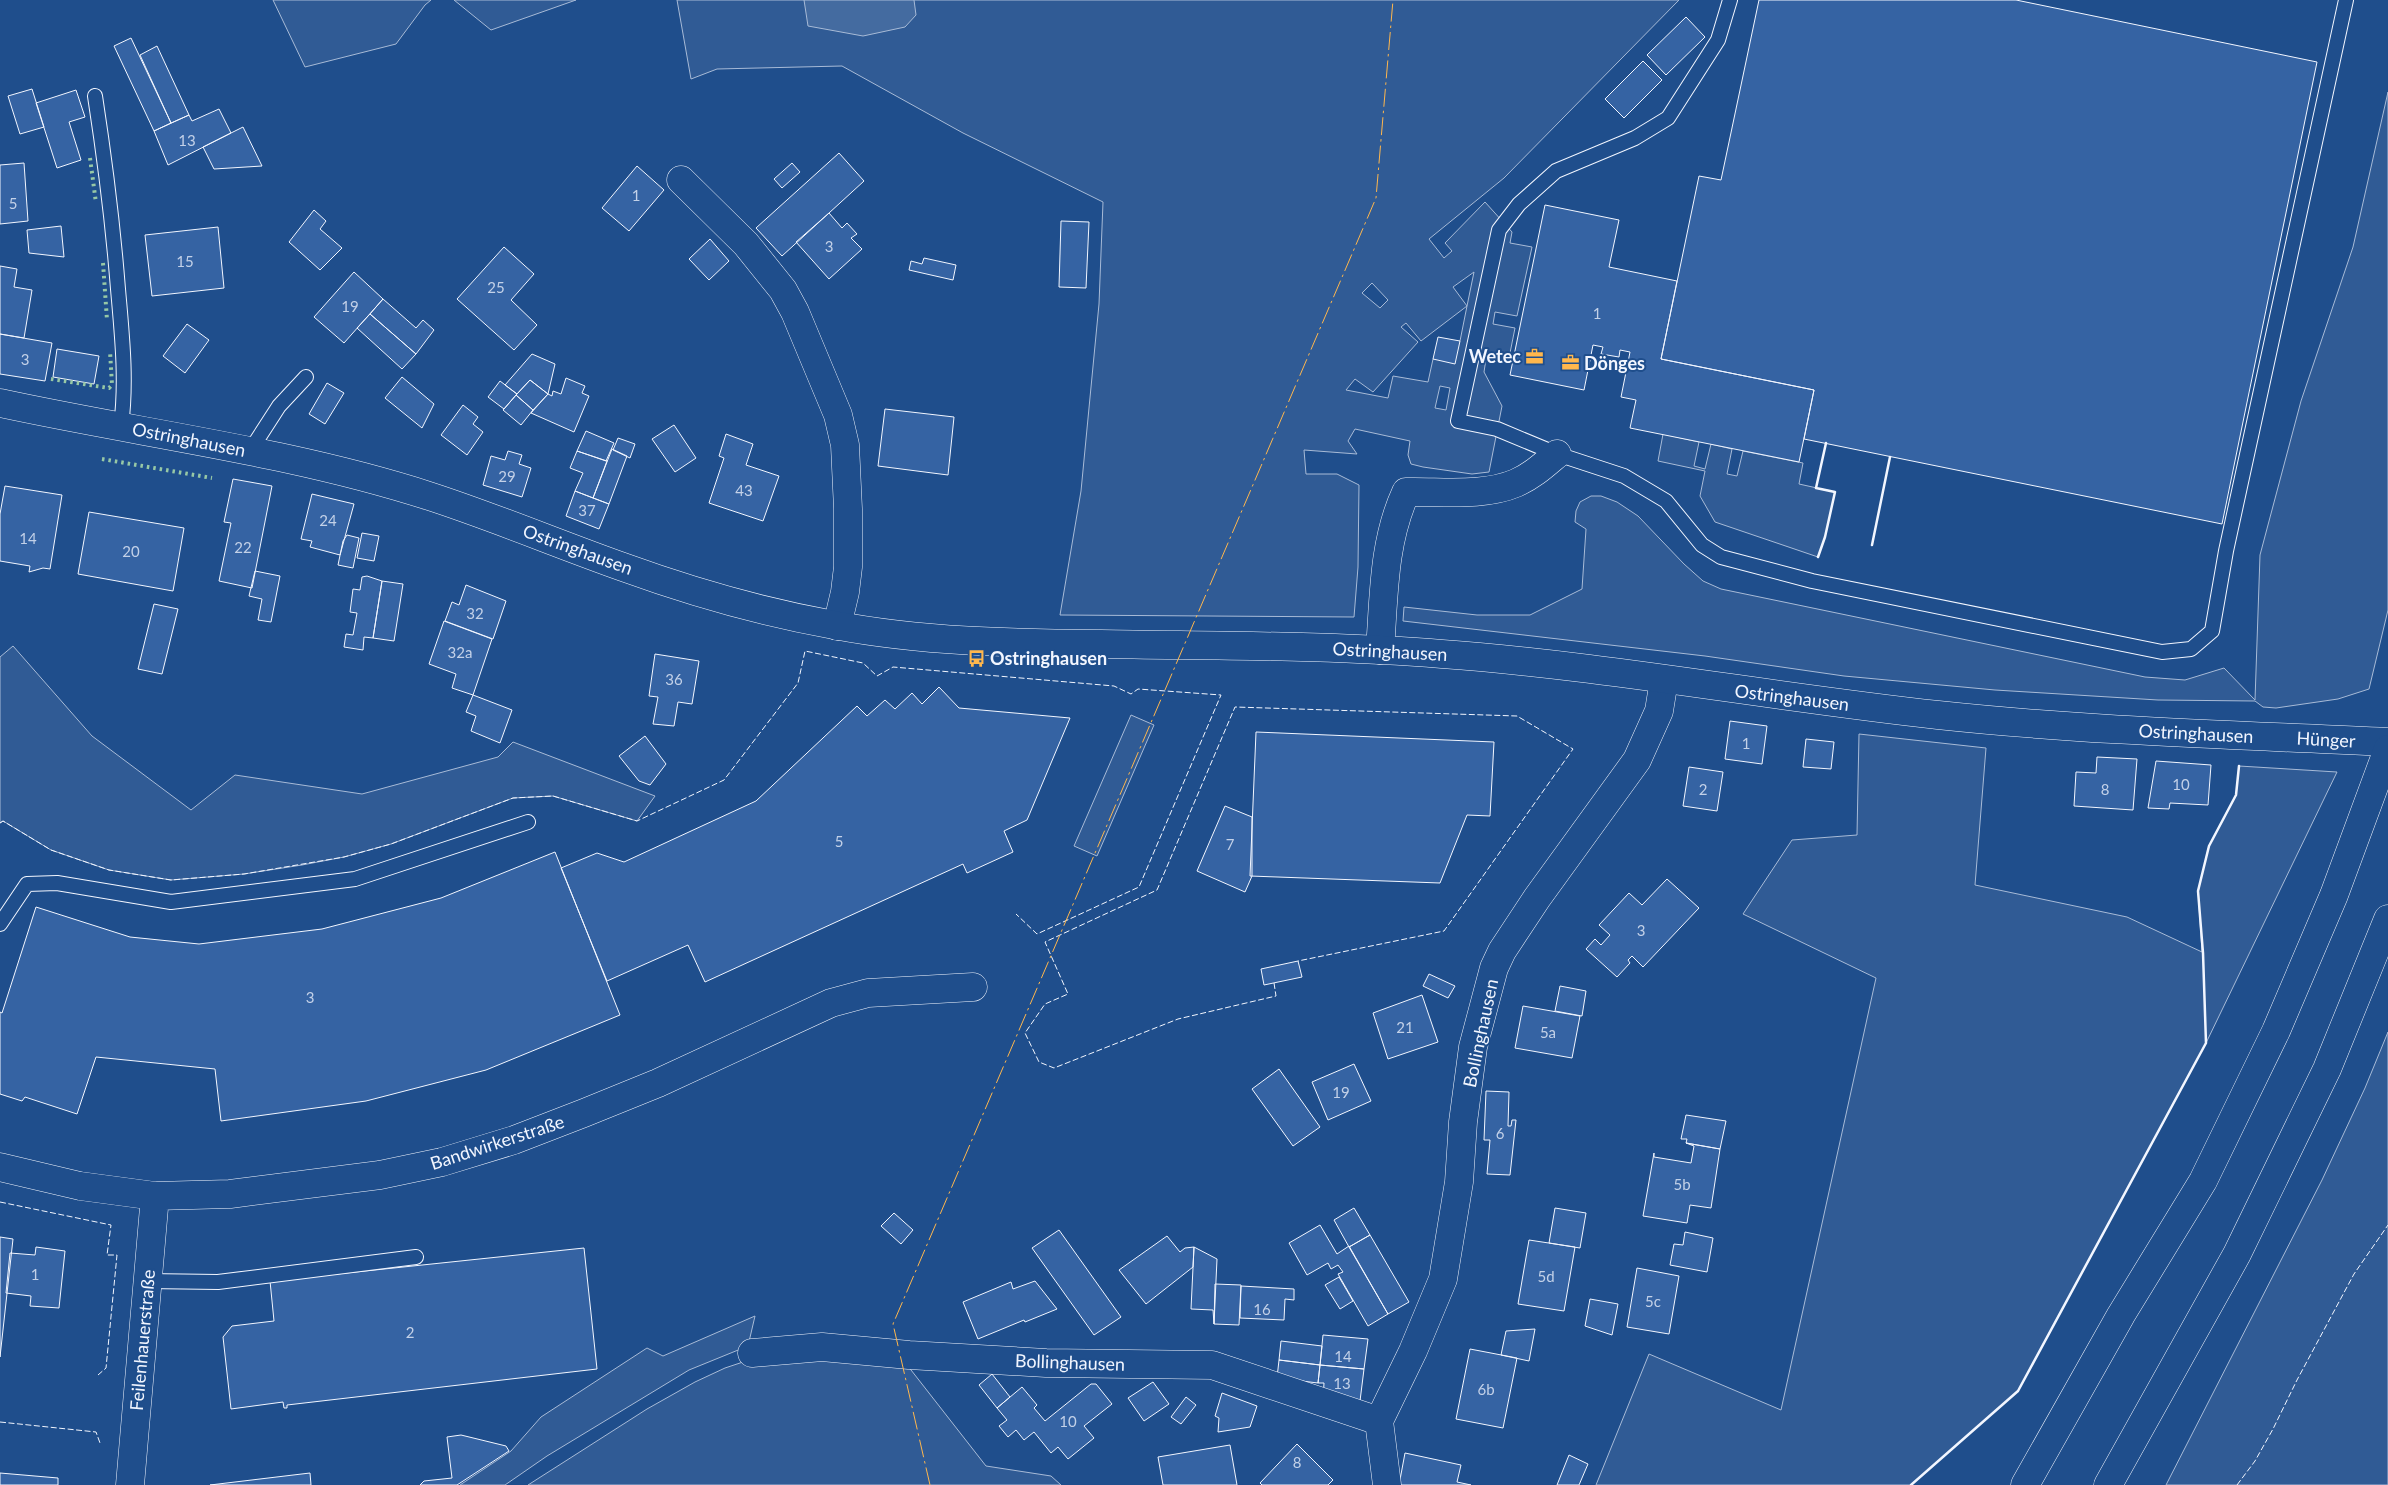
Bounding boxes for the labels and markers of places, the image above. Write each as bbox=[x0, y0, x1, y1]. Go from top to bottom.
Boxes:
place label: Wetec bbox=[1469, 345, 1521, 367]
office icon: Wetec bbox=[1525, 346, 1545, 366]
place label: Dönges bbox=[1584, 352, 1645, 374]
office icon: Dönges bbox=[1560, 353, 1580, 373]
place label: Ostringhausen bbox=[990, 647, 1107, 669]
bus stop icon: Ostringhausen bbox=[966, 648, 986, 668]

